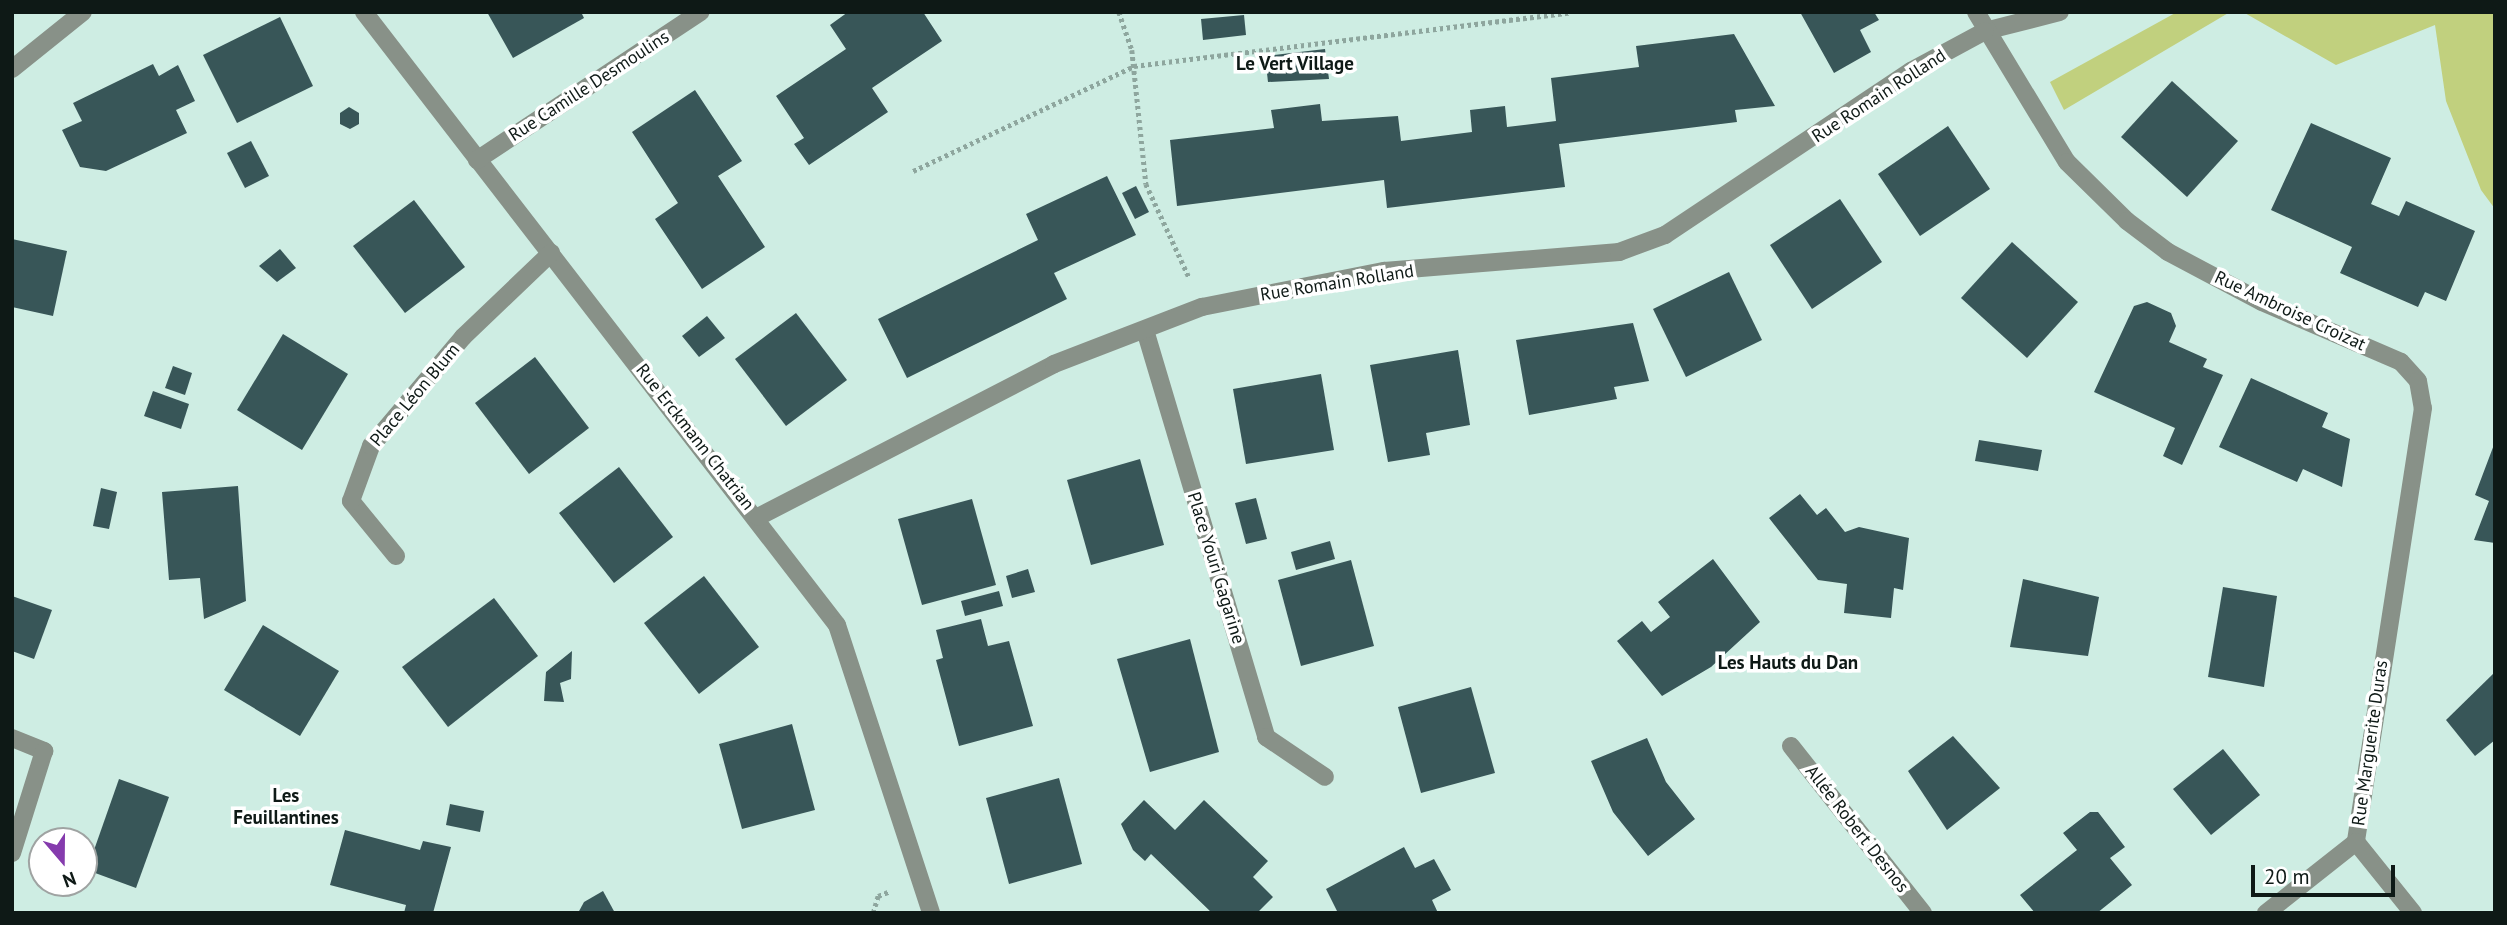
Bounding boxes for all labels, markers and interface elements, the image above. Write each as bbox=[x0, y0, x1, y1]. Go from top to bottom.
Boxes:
street label: Rue Camille Desmoulins bbox=[505, 26, 673, 146]
street label: Rue Romain Rolland bbox=[1808, 45, 1950, 147]
district label: Le Vert Village bbox=[1236, 53, 1354, 75]
street label: Rue Romain Rolland bbox=[1259, 260, 1415, 306]
street label: Rue Ambroise Croizat bbox=[2211, 266, 2369, 356]
street label: Place Léon Blum bbox=[366, 339, 464, 451]
street label: Rue Erckmann Chatrian bbox=[631, 360, 759, 514]
street label: Place Youri Gagarine bbox=[1183, 489, 1249, 647]
district label: Les Hauts du Dan bbox=[1718, 652, 1858, 674]
street label: Rue Marguerite Duras bbox=[2348, 659, 2392, 827]
street label: Allée Robert Desnos bbox=[1801, 761, 1913, 897]
district label: Les Feuillantines bbox=[233, 785, 339, 829]
north arrow bbox=[28, 827, 98, 897]
scale bar bbox=[2255, 852, 2398, 896]
text: 20 m bbox=[2264, 863, 2310, 890]
text: N bbox=[60, 866, 79, 893]

